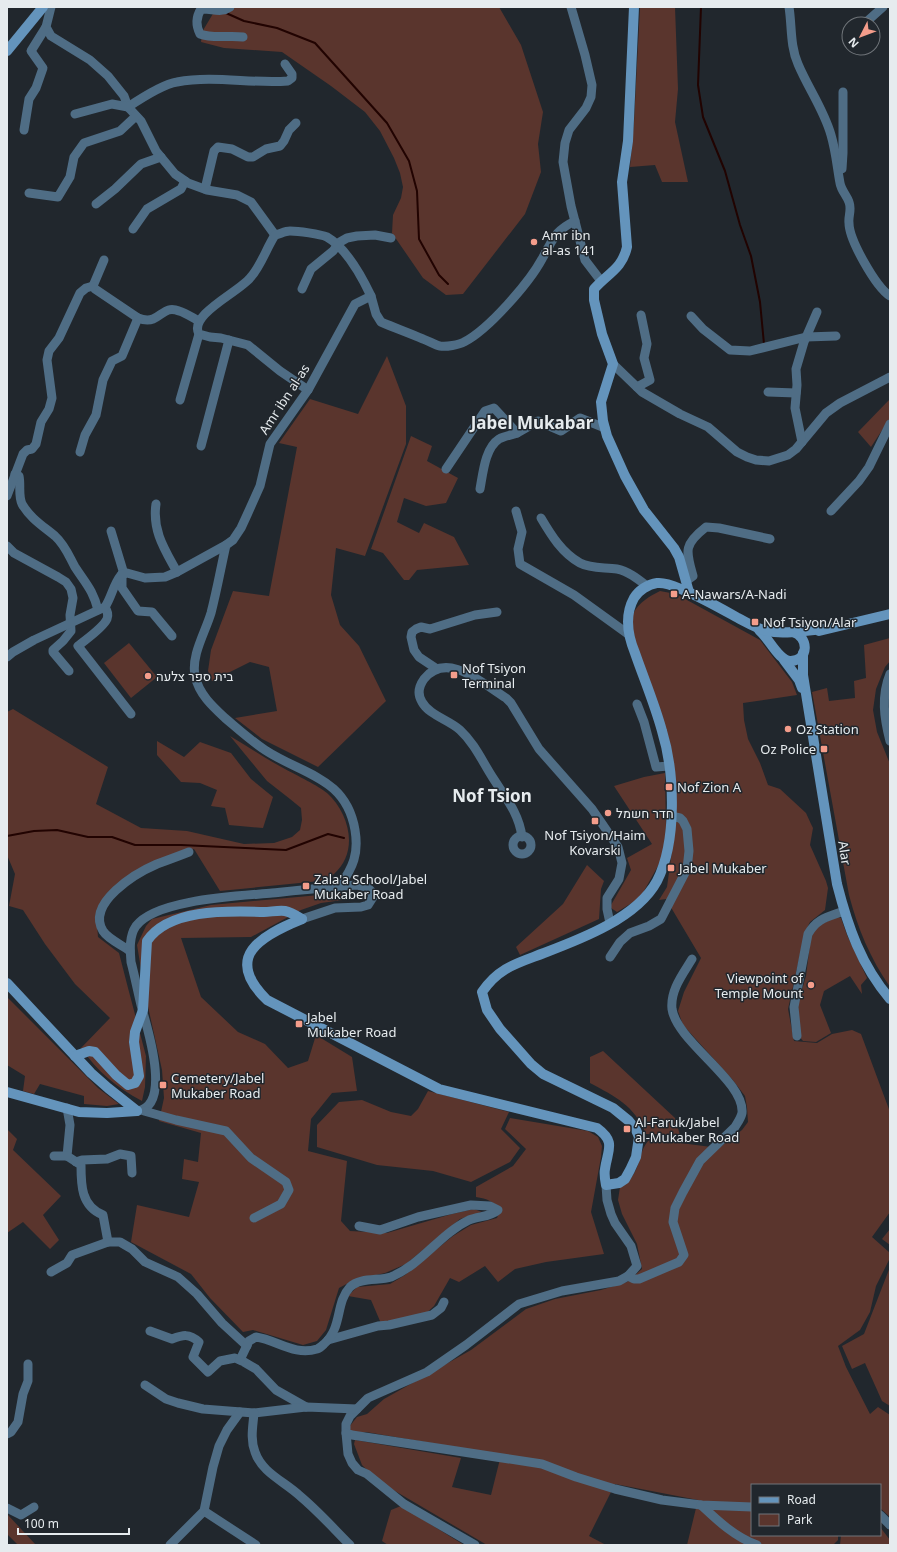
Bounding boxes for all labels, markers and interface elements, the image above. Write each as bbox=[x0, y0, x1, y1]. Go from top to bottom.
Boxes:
north arrow bbox=[841, 16, 881, 56]
text: N bbox=[845, 35, 862, 51]
place label: Amr ibn al-as 141 bbox=[542, 226, 596, 259]
marker: Amr ibn al-as 141 bbox=[529, 237, 539, 247]
street label: Amr ibn al-as bbox=[255, 360, 313, 438]
district label: Jabel Mukabar bbox=[469, 411, 594, 434]
place label: A-Nawars/A-Nadi bbox=[682, 585, 787, 603]
marker: A-Nawars/A-Nadi bbox=[669, 589, 679, 599]
place label: Nof Tsiyon/Alar bbox=[763, 613, 857, 631]
marker: Nof Tsiyon/Alar bbox=[750, 617, 760, 627]
place label: Nof Tsiyon Terminal bbox=[462, 659, 526, 692]
place label: בית ספר צלעה bbox=[156, 667, 234, 685]
marker: Nof Tsiyon Terminal bbox=[449, 670, 459, 680]
marker: בית ספר צלעה bbox=[143, 671, 153, 681]
place label: Oz Station bbox=[796, 720, 859, 738]
marker: Oz Station bbox=[783, 724, 793, 734]
place label: Oz Police bbox=[760, 740, 816, 758]
marker: Oz Police bbox=[819, 744, 829, 754]
place label: Nof Zion A bbox=[677, 778, 742, 796]
marker: Nof Zion A bbox=[664, 782, 674, 792]
district label: Nof Tsion bbox=[452, 784, 532, 807]
place label: חדר חשמל bbox=[616, 804, 674, 822]
marker: חדר חשמל bbox=[603, 808, 613, 818]
marker: Nof Tsiyon/Haim Kovarski bbox=[590, 816, 600, 826]
place label: Nof Tsiyon/Haim Kovarski bbox=[544, 826, 646, 859]
street label: Alar bbox=[834, 840, 856, 867]
place label: Jabel Mukaber bbox=[677, 859, 767, 877]
marker: Jabel Mukaber bbox=[666, 863, 676, 873]
place label: Zala'a School/Jabel Mukaber Road bbox=[314, 870, 427, 903]
marker: Zala'a School/Jabel Mukaber Road bbox=[301, 881, 311, 891]
place label: Viewpoint of Temple Mount bbox=[715, 969, 805, 1002]
marker: Viewpoint of Temple Mount bbox=[806, 980, 816, 990]
place label: Jabel Mukaber Road bbox=[305, 1008, 396, 1041]
marker: Jabel Mukaber Road bbox=[294, 1019, 304, 1029]
place label: Cemetery/Jabel Mukaber Road bbox=[171, 1069, 264, 1102]
marker: Cemetery/Jabel Mukaber Road bbox=[158, 1080, 168, 1090]
place label: Al-Faruk/Jabel al-Mukaber Road bbox=[635, 1113, 739, 1146]
marker: Al-Faruk/Jabel al-Mukaber Road bbox=[622, 1124, 632, 1134]
legend bbox=[751, 1484, 881, 1536]
text: Road bbox=[787, 1491, 816, 1508]
scale bar bbox=[18, 1510, 129, 1536]
text: Park bbox=[787, 1511, 813, 1528]
text: 100 m bbox=[24, 1515, 59, 1532]

